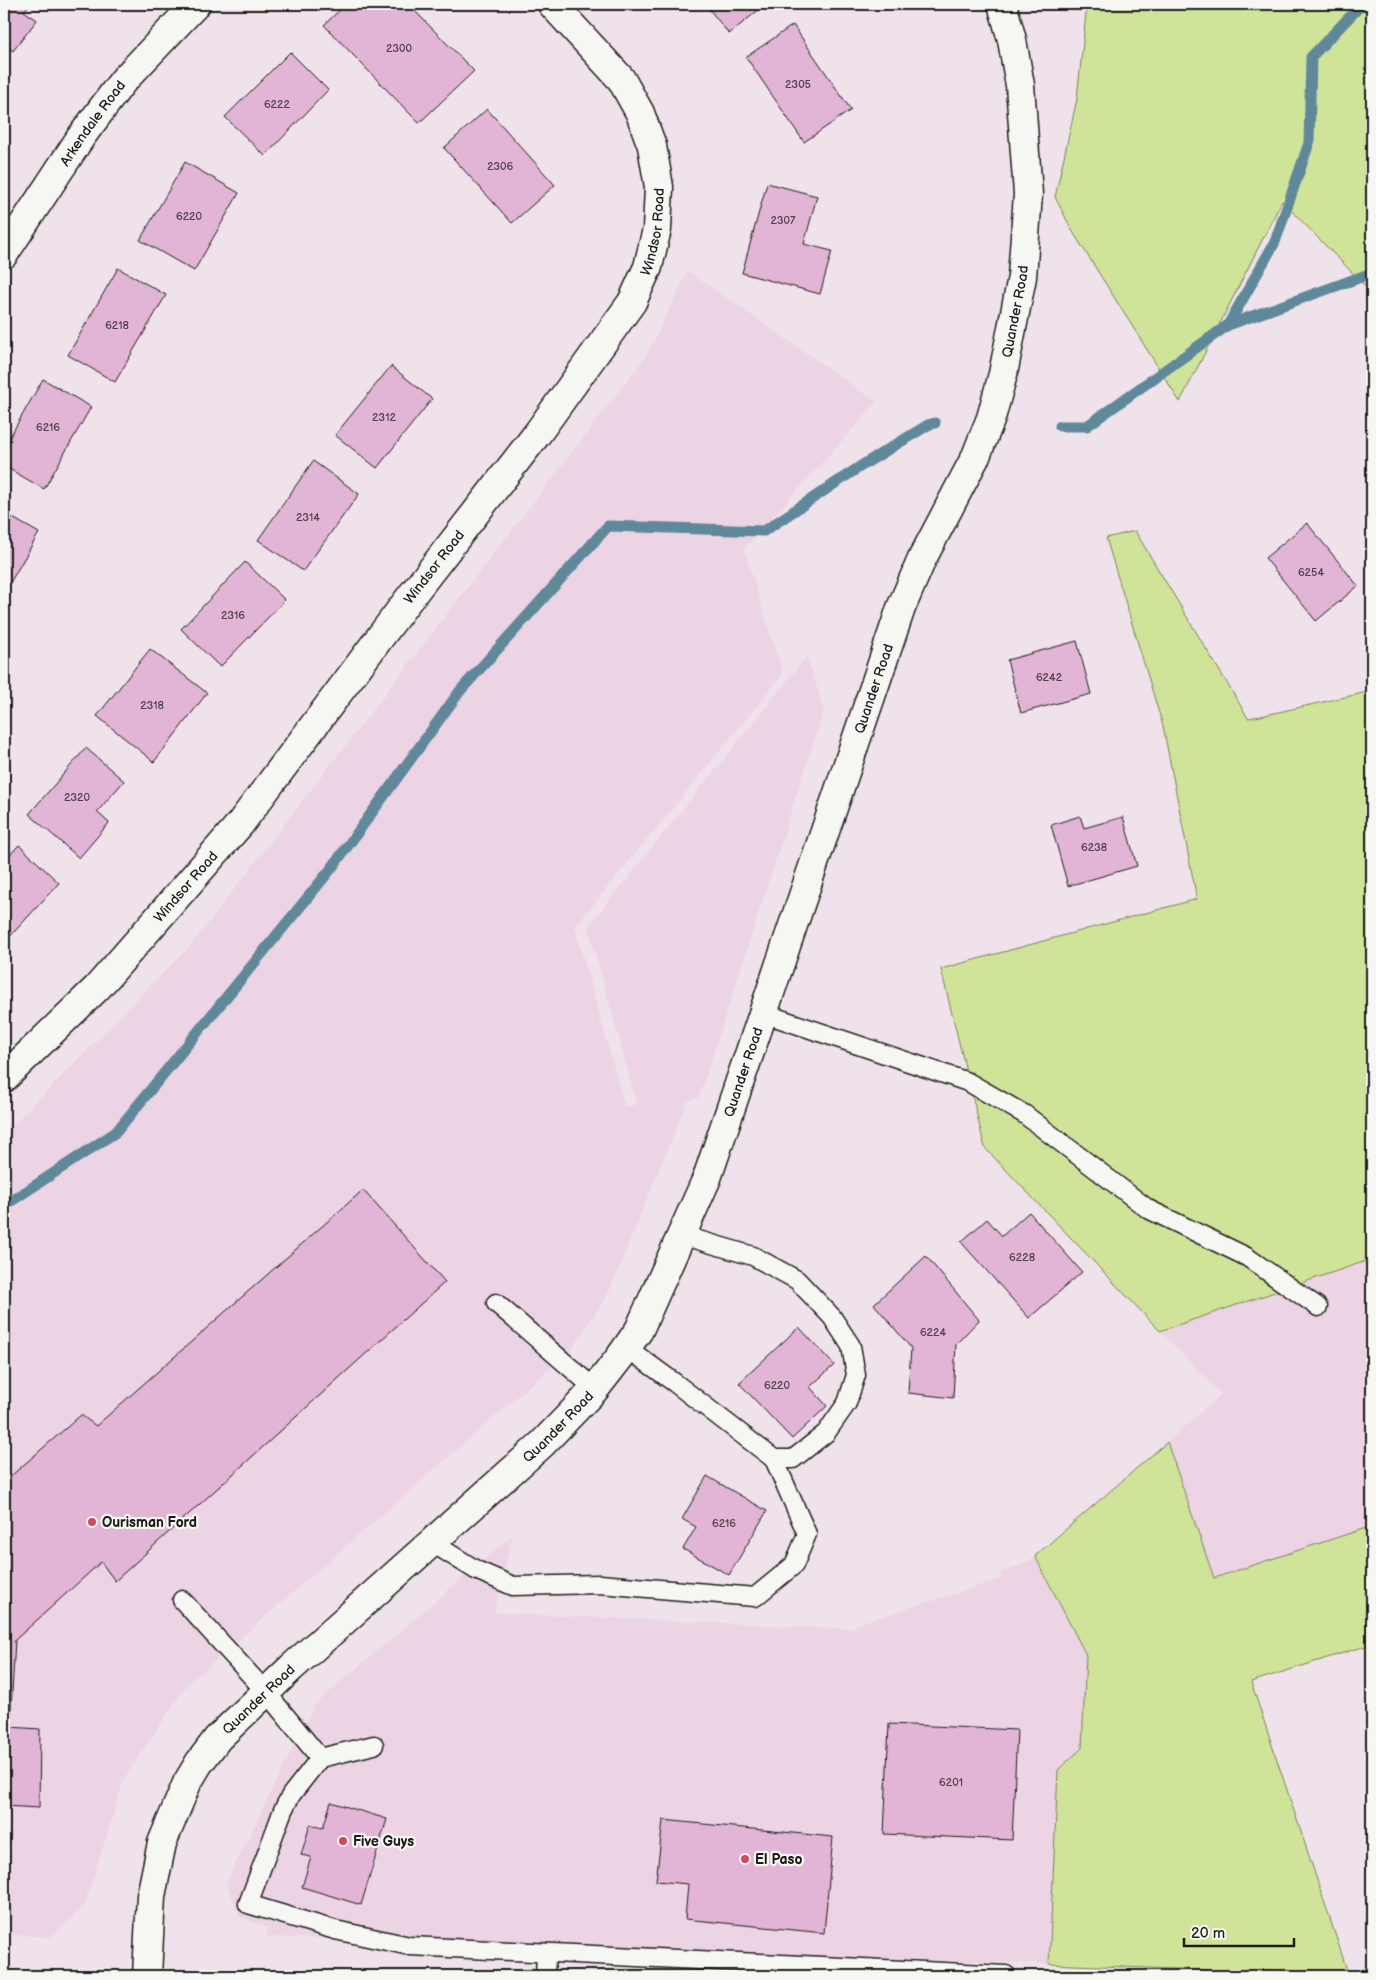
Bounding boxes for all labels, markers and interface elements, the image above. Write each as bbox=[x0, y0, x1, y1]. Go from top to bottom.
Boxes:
house number: 2300 bbox=[386, 42, 413, 55]
street label: Arkendale Road bbox=[56, 77, 129, 169]
house number: 2305 bbox=[785, 78, 811, 91]
house number: 6222 bbox=[264, 98, 291, 111]
house number: 2306 bbox=[487, 160, 513, 173]
street label: Windsor Road bbox=[637, 188, 667, 279]
house number: 6220 bbox=[176, 210, 203, 223]
house number: 2307 bbox=[771, 214, 796, 227]
street label: Quander Road bbox=[998, 265, 1031, 359]
house number: 6218 bbox=[105, 319, 129, 332]
house number: 2312 bbox=[372, 411, 396, 424]
house number: 6216 bbox=[36, 421, 60, 434]
house number: 2314 bbox=[296, 511, 320, 524]
street label: Windsor Road bbox=[400, 527, 468, 607]
house number: 6254 bbox=[1298, 566, 1324, 579]
house number: 2316 bbox=[221, 609, 245, 622]
street label: Quander Road bbox=[850, 642, 897, 736]
house number: 6242 bbox=[1036, 671, 1063, 684]
house number: 2318 bbox=[140, 699, 164, 712]
house number: 2320 bbox=[64, 791, 91, 804]
house number: 6238 bbox=[1081, 841, 1107, 854]
street label: Windsor Road bbox=[150, 847, 221, 926]
street label: Quander Road bbox=[720, 1025, 766, 1119]
house number: 6228 bbox=[1009, 1251, 1035, 1264]
house number: 6224 bbox=[920, 1326, 946, 1339]
house number: 6220 bbox=[764, 1379, 791, 1392]
street label: Quander Road bbox=[519, 1387, 597, 1466]
place label: Ourisman Ford bbox=[102, 1514, 197, 1531]
marker: Ourisman Ford bbox=[86, 1516, 98, 1528]
house number: 6216 bbox=[712, 1517, 736, 1530]
street label: Quander Road bbox=[219, 1661, 298, 1738]
house number: 6201 bbox=[939, 1776, 963, 1789]
place label: Five Guys bbox=[353, 1833, 414, 1850]
marker: Five Guys bbox=[337, 1835, 349, 1847]
place label: El Paso bbox=[755, 1851, 802, 1868]
marker: El Paso bbox=[739, 1853, 751, 1865]
scale bar bbox=[1184, 1915, 1294, 1947]
text: 20 m bbox=[1191, 1924, 1225, 1943]

